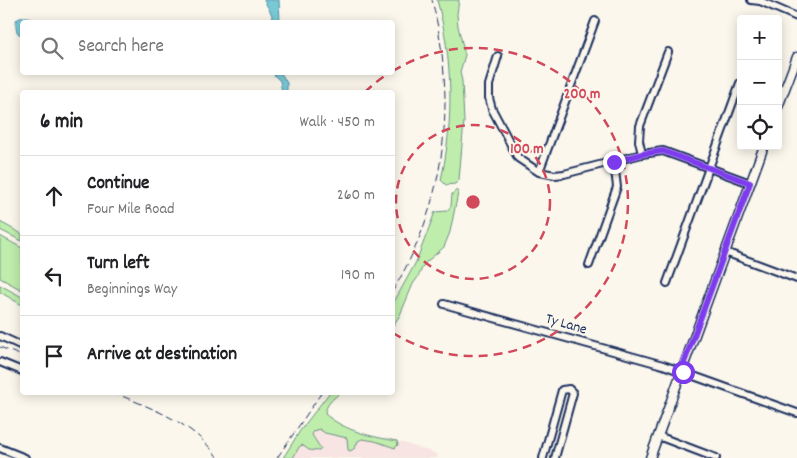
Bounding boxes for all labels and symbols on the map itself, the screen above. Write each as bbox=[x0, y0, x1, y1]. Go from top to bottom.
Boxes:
text: 200 m bbox=[564, 84, 600, 106]
text: 100 m bbox=[510, 139, 544, 161]
route end bbox=[603, 151, 626, 174]
centre of rings bbox=[464, 193, 482, 211]
street label: Ty Lane bbox=[543, 309, 590, 342]
route start bbox=[672, 361, 695, 384]

